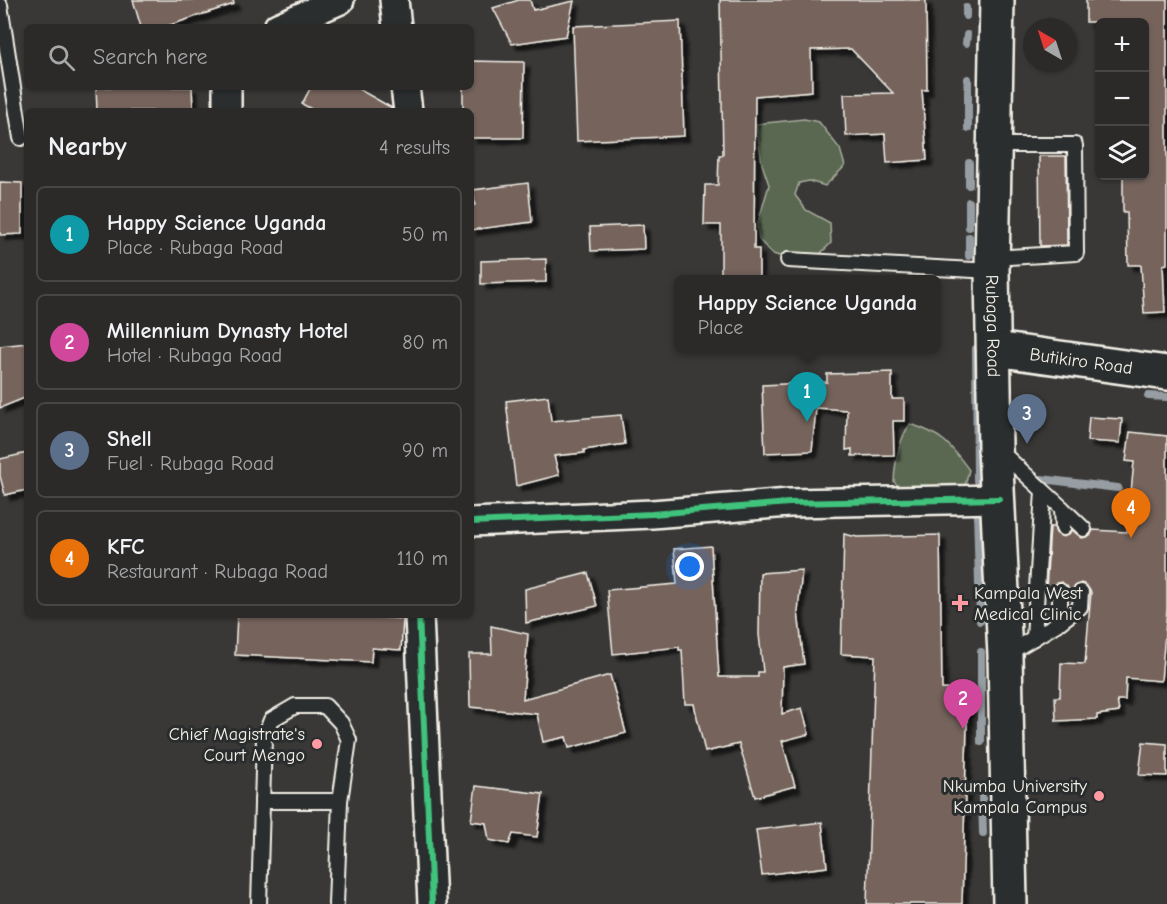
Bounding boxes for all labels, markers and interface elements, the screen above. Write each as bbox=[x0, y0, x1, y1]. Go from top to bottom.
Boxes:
north arrow bbox=[1023, 18, 1077, 72]
map controls bbox=[1095, 18, 1149, 180]
button: + bbox=[1095, 18, 1149, 72]
search box bbox=[24, 24, 474, 90]
icon: search bbox=[45, 41, 78, 74]
text: Search here bbox=[93, 44, 208, 70]
button: − bbox=[1095, 72, 1149, 126]
button: layers bbox=[1095, 126, 1149, 180]
text: Nearby bbox=[48, 132, 127, 162]
text: 4 results bbox=[379, 136, 450, 159]
text: Happy Science Uganda bbox=[107, 210, 327, 236]
text: 1 bbox=[66, 223, 73, 246]
text: 50 m bbox=[402, 223, 448, 246]
text: Place · Rubaga Road bbox=[107, 236, 283, 259]
street label: Rubaga Road bbox=[981, 274, 1004, 377]
popup bbox=[674, 275, 941, 353]
text: Happy Science Uganda bbox=[698, 290, 917, 316]
text: Place bbox=[698, 316, 743, 339]
text: Millennium Dynasty Hotel bbox=[107, 318, 348, 344]
text: 2 bbox=[65, 331, 74, 354]
text: 80 m bbox=[402, 331, 448, 354]
text: Hotel · Rubaga Road bbox=[107, 344, 282, 367]
street label: Butikiro Road bbox=[1028, 344, 1134, 379]
pin: 1 bbox=[788, 372, 826, 422]
pin: 3 bbox=[1008, 394, 1046, 444]
text: Shell bbox=[107, 426, 152, 452]
text: 3 bbox=[65, 439, 74, 462]
text: 90 m bbox=[402, 439, 448, 462]
text: Fuel · Rubaga Road bbox=[107, 452, 274, 475]
pin: 4 bbox=[1112, 488, 1150, 538]
text: KFC bbox=[107, 534, 145, 560]
text: 4 bbox=[65, 547, 74, 570]
text: 110 m bbox=[397, 547, 448, 570]
your location bbox=[675, 552, 704, 581]
text: Restaurant · Rubaga Road bbox=[107, 560, 328, 583]
place label: Kampala West Medical Clinic bbox=[974, 583, 1083, 625]
marker: Kampala West Medical Clinic bbox=[951, 594, 969, 612]
pin: 2 bbox=[944, 680, 982, 729]
place label: Chief Magistrate's Court Mengo bbox=[169, 724, 305, 766]
marker: Chief Magistrate's Court Mengo bbox=[310, 737, 324, 751]
place label: Nkumba University Kampala Campus bbox=[943, 776, 1088, 818]
marker: Nkumba University Kampala Campus bbox=[1092, 789, 1106, 803]

